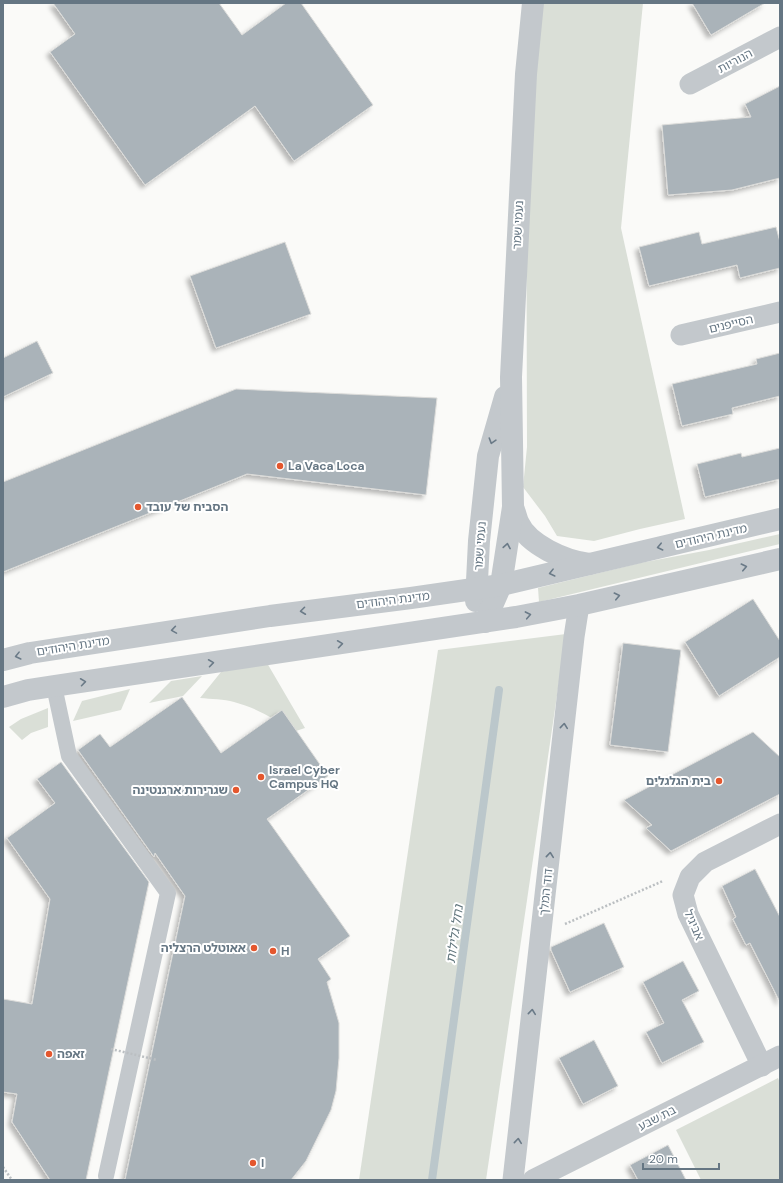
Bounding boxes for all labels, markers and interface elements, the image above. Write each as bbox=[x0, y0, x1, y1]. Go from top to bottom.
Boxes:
street label: הנוריות bbox=[715, 45, 755, 77]
street label: נעמי שמר bbox=[509, 200, 527, 250]
street label: הסייפנים bbox=[707, 311, 755, 337]
one-way arrow bbox=[488, 437, 497, 444]
place label: La Vaca Loca bbox=[288, 458, 364, 474]
marker: La Vaca Loca bbox=[275, 461, 285, 471]
place label: הסביח של עובד bbox=[146, 499, 228, 515]
marker: הסביח של עובד bbox=[133, 502, 143, 512]
street label: מדינת היהודים bbox=[673, 520, 749, 552]
street label: נעמי שמר bbox=[470, 521, 490, 571]
one-way arrow bbox=[502, 543, 510, 549]
one-way arrow bbox=[657, 543, 663, 551]
one-way arrow bbox=[741, 564, 747, 572]
one-way arrow bbox=[549, 568, 556, 577]
street label: מדינת היהודים bbox=[355, 588, 431, 612]
one-way arrow bbox=[614, 592, 620, 600]
one-way arrow bbox=[300, 607, 306, 616]
one-way arrow bbox=[525, 611, 531, 619]
one-way arrow bbox=[171, 625, 177, 634]
street label: מדינת היהודים bbox=[35, 632, 111, 660]
one-way arrow bbox=[337, 640, 343, 649]
one-way arrow bbox=[15, 651, 22, 659]
one-way arrow bbox=[208, 659, 214, 668]
one-way arrow bbox=[79, 678, 86, 687]
one-way arrow bbox=[559, 723, 568, 729]
place label: Israel Cyber Campus HQ bbox=[269, 762, 340, 792]
marker: Israel Cyber Campus HQ bbox=[256, 772, 266, 782]
place label: בית הגלגלים bbox=[646, 773, 711, 789]
marker: בית הגלגלים bbox=[714, 776, 724, 786]
place label: שגרירות ארגנטינה bbox=[132, 782, 228, 798]
marker: שגרירות ארגנטינה bbox=[231, 785, 241, 795]
one-way arrow bbox=[545, 852, 554, 858]
street label: דוד המלך bbox=[536, 867, 557, 917]
water label: נחל גלילות bbox=[442, 903, 467, 964]
street label: אביגיל bbox=[680, 907, 708, 943]
place label: אאוטלט הרצליה bbox=[161, 940, 246, 956]
marker: אאוטלט הרצליה bbox=[249, 943, 259, 953]
place label: H bbox=[281, 943, 290, 959]
marker: H bbox=[268, 946, 278, 956]
one-way arrow bbox=[527, 1009, 536, 1015]
place label: זאפה bbox=[57, 1046, 85, 1062]
marker: זאפה bbox=[44, 1049, 54, 1059]
street label: בת שבע bbox=[635, 1102, 679, 1134]
one-way arrow bbox=[513, 1138, 522, 1144]
scale bar bbox=[643, 1145, 719, 1171]
text: 20 m bbox=[649, 1151, 678, 1167]
place label: I bbox=[261, 1155, 264, 1171]
marker: I bbox=[248, 1158, 258, 1168]

